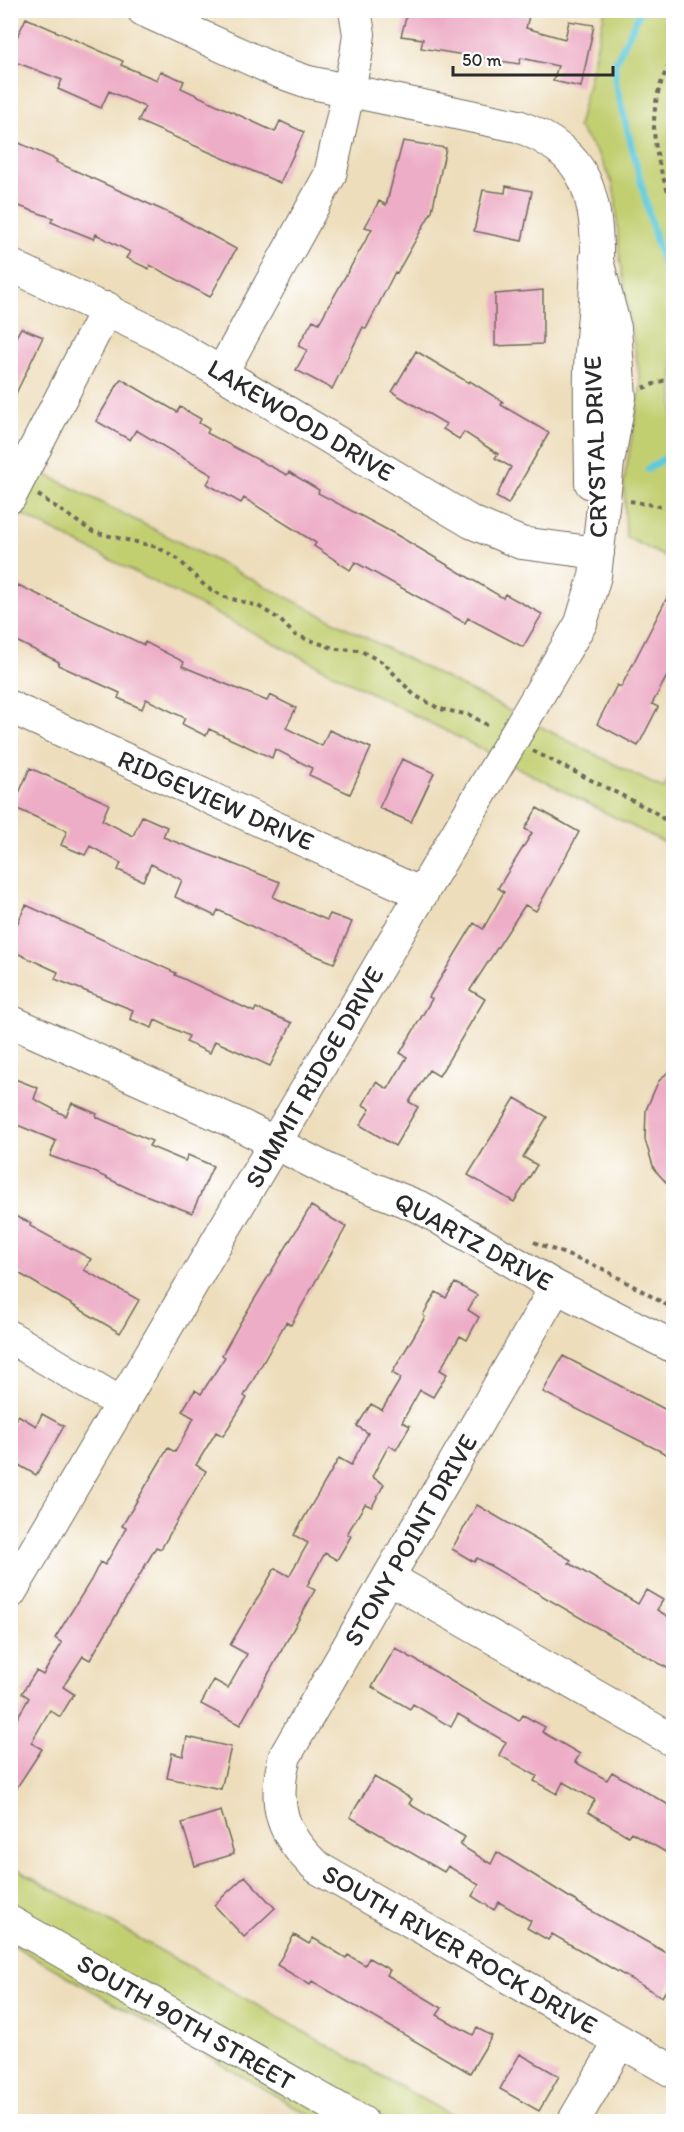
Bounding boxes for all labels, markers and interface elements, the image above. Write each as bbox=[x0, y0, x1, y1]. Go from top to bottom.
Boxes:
scale bar bbox=[453, 39, 614, 77]
text: 50 m bbox=[462, 49, 502, 71]
street label: LAKEWOOD DRIVE bbox=[202, 352, 400, 488]
street label: CRYSTAL DRIVE bbox=[576, 355, 614, 539]
street label: RIDGEVIEW DRIVE bbox=[113, 742, 319, 858]
street label: SUMMIT RIDGE DRIVE bbox=[238, 961, 390, 1193]
street label: QUARTZ DRIVE bbox=[389, 1184, 559, 1298]
street label: STONY POINT DRIVE bbox=[336, 1428, 484, 1652]
street label: SOUTH RIVER ROCK DRIVE bbox=[317, 1857, 603, 2041]
street label: SOUTH 90TH STREET bbox=[71, 1947, 301, 2098]

